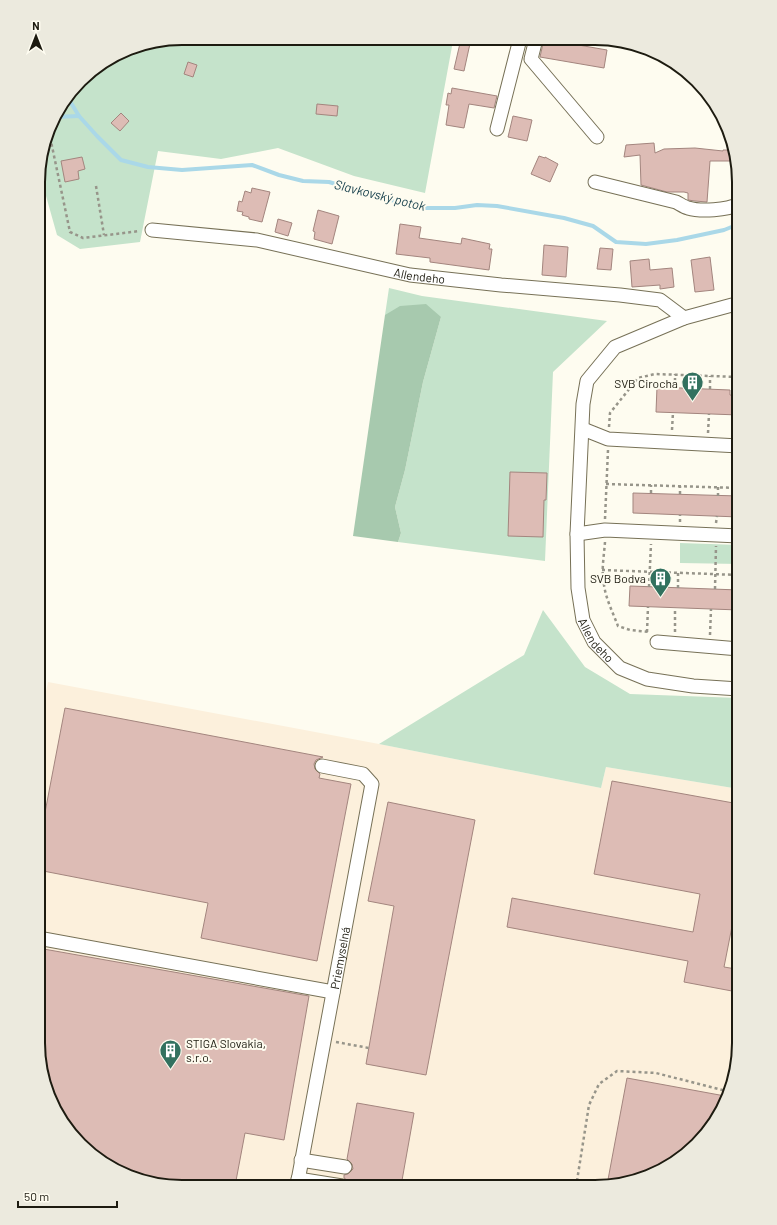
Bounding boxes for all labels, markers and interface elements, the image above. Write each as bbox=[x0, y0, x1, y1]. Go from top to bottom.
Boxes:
north arrow bbox=[16, 16, 56, 56]
text: N bbox=[32, 19, 40, 32]
water label: Slavkovský potok bbox=[333, 176, 428, 214]
street label: Allendeho bbox=[393, 265, 446, 286]
building icon: SVB Cirocha bbox=[680, 370, 706, 403]
place label: SVB Cirocha bbox=[614, 376, 678, 390]
building icon: SVB Bodva bbox=[648, 565, 674, 598]
place label: SVB Bodva bbox=[590, 571, 646, 585]
street label: Allendeho bbox=[576, 615, 617, 665]
street label: Priemyselná bbox=[327, 925, 352, 990]
place label: STIGA Slovakia, s.r.o. bbox=[186, 1036, 266, 1064]
building icon: STIGA Slovakia, s.r.o. bbox=[157, 1037, 183, 1070]
scale bar bbox=[18, 1183, 117, 1209]
text: 50 m bbox=[24, 1189, 49, 1203]

